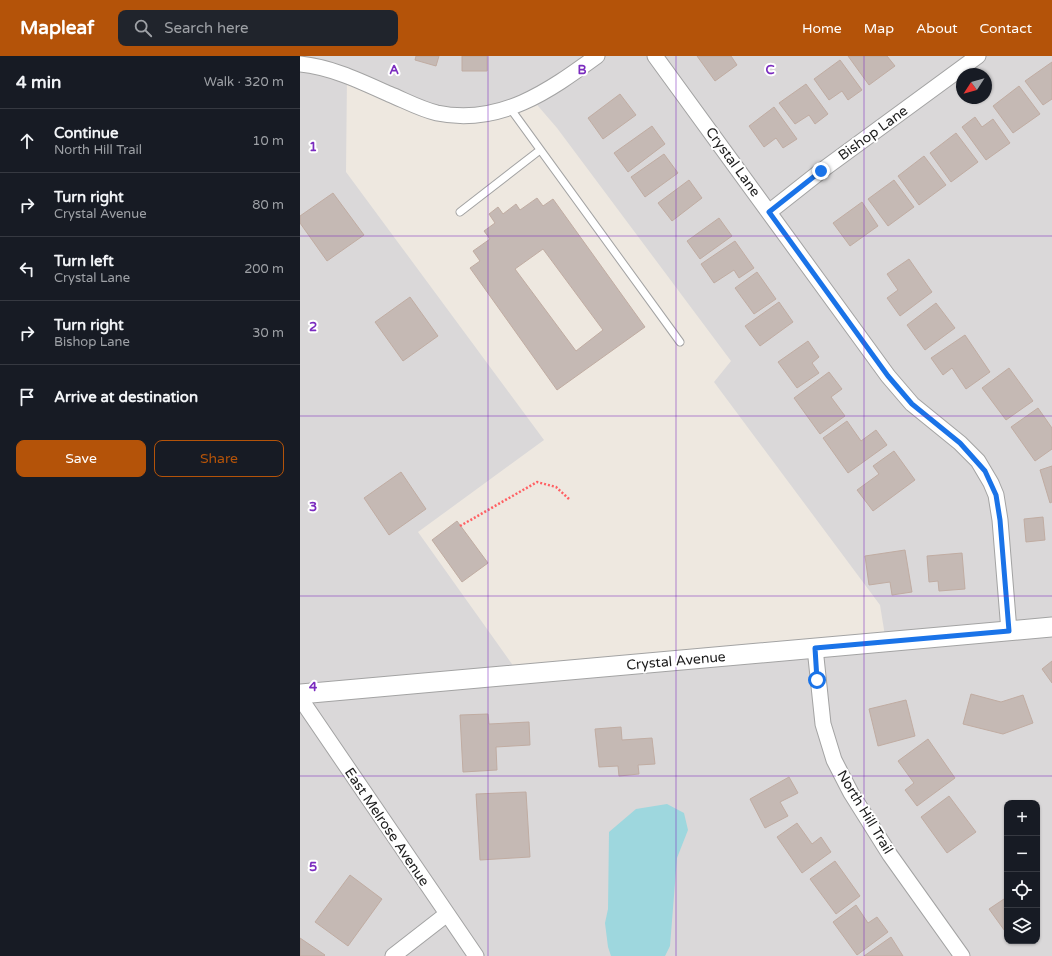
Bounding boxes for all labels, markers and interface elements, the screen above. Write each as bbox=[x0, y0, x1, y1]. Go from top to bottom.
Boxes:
search box bbox=[118, 10, 398, 46]
text: Mapleaf bbox=[20, 17, 94, 39]
icon: search bbox=[132, 17, 154, 39]
text: Search here bbox=[164, 19, 249, 37]
text: Home bbox=[802, 20, 842, 37]
text: Map bbox=[864, 20, 894, 37]
text: About bbox=[916, 20, 958, 37]
text: Contact bbox=[980, 20, 1032, 37]
text: A bbox=[389, 62, 399, 78]
text: B bbox=[577, 62, 587, 78]
text: C bbox=[765, 62, 775, 78]
north arrow bbox=[956, 68, 992, 104]
text: 4 min bbox=[16, 72, 61, 93]
text: Walk · 320 m bbox=[204, 74, 284, 90]
street label: Bishop Lane bbox=[835, 102, 911, 164]
text: Continue bbox=[54, 124, 118, 142]
street label: Crystal Lane bbox=[702, 124, 764, 200]
icon: ahead bbox=[16, 130, 38, 152]
text: 10 m bbox=[252, 133, 284, 149]
text: 1 bbox=[309, 139, 317, 155]
text: North Hill Trail bbox=[54, 142, 142, 158]
route end bbox=[812, 162, 830, 180]
text: Turn right bbox=[54, 188, 124, 206]
icon: right bbox=[16, 194, 38, 216]
text: 80 m bbox=[252, 197, 284, 213]
text: Crystal Avenue bbox=[54, 206, 147, 222]
text: Turn left bbox=[54, 252, 114, 270]
icon: left bbox=[16, 258, 38, 280]
text: 200 m bbox=[244, 261, 284, 277]
text: Crystal Lane bbox=[54, 270, 130, 286]
text: Turn right bbox=[54, 316, 124, 334]
text: 2 bbox=[309, 319, 317, 335]
icon: right bbox=[16, 322, 38, 344]
text: 30 m bbox=[252, 325, 284, 341]
text: Bishop Lane bbox=[54, 334, 130, 350]
icon: arrive bbox=[16, 386, 38, 408]
text: Arrive at destination bbox=[54, 388, 198, 406]
button: Save bbox=[16, 440, 146, 477]
button: Share bbox=[154, 440, 284, 477]
text: 3 bbox=[309, 499, 317, 515]
street label: Crystal Avenue bbox=[626, 648, 726, 674]
route start bbox=[808, 671, 826, 689]
text: 4 bbox=[309, 679, 318, 695]
street label: East Melrose Avenue bbox=[341, 765, 433, 889]
street label: North Hill Trail bbox=[833, 767, 897, 857]
map controls bbox=[1004, 800, 1040, 944]
button: + bbox=[1004, 800, 1040, 836]
button: − bbox=[1004, 836, 1040, 872]
text: 5 bbox=[309, 859, 317, 875]
button: locate bbox=[1004, 872, 1040, 908]
button: layers bbox=[1004, 908, 1040, 944]

